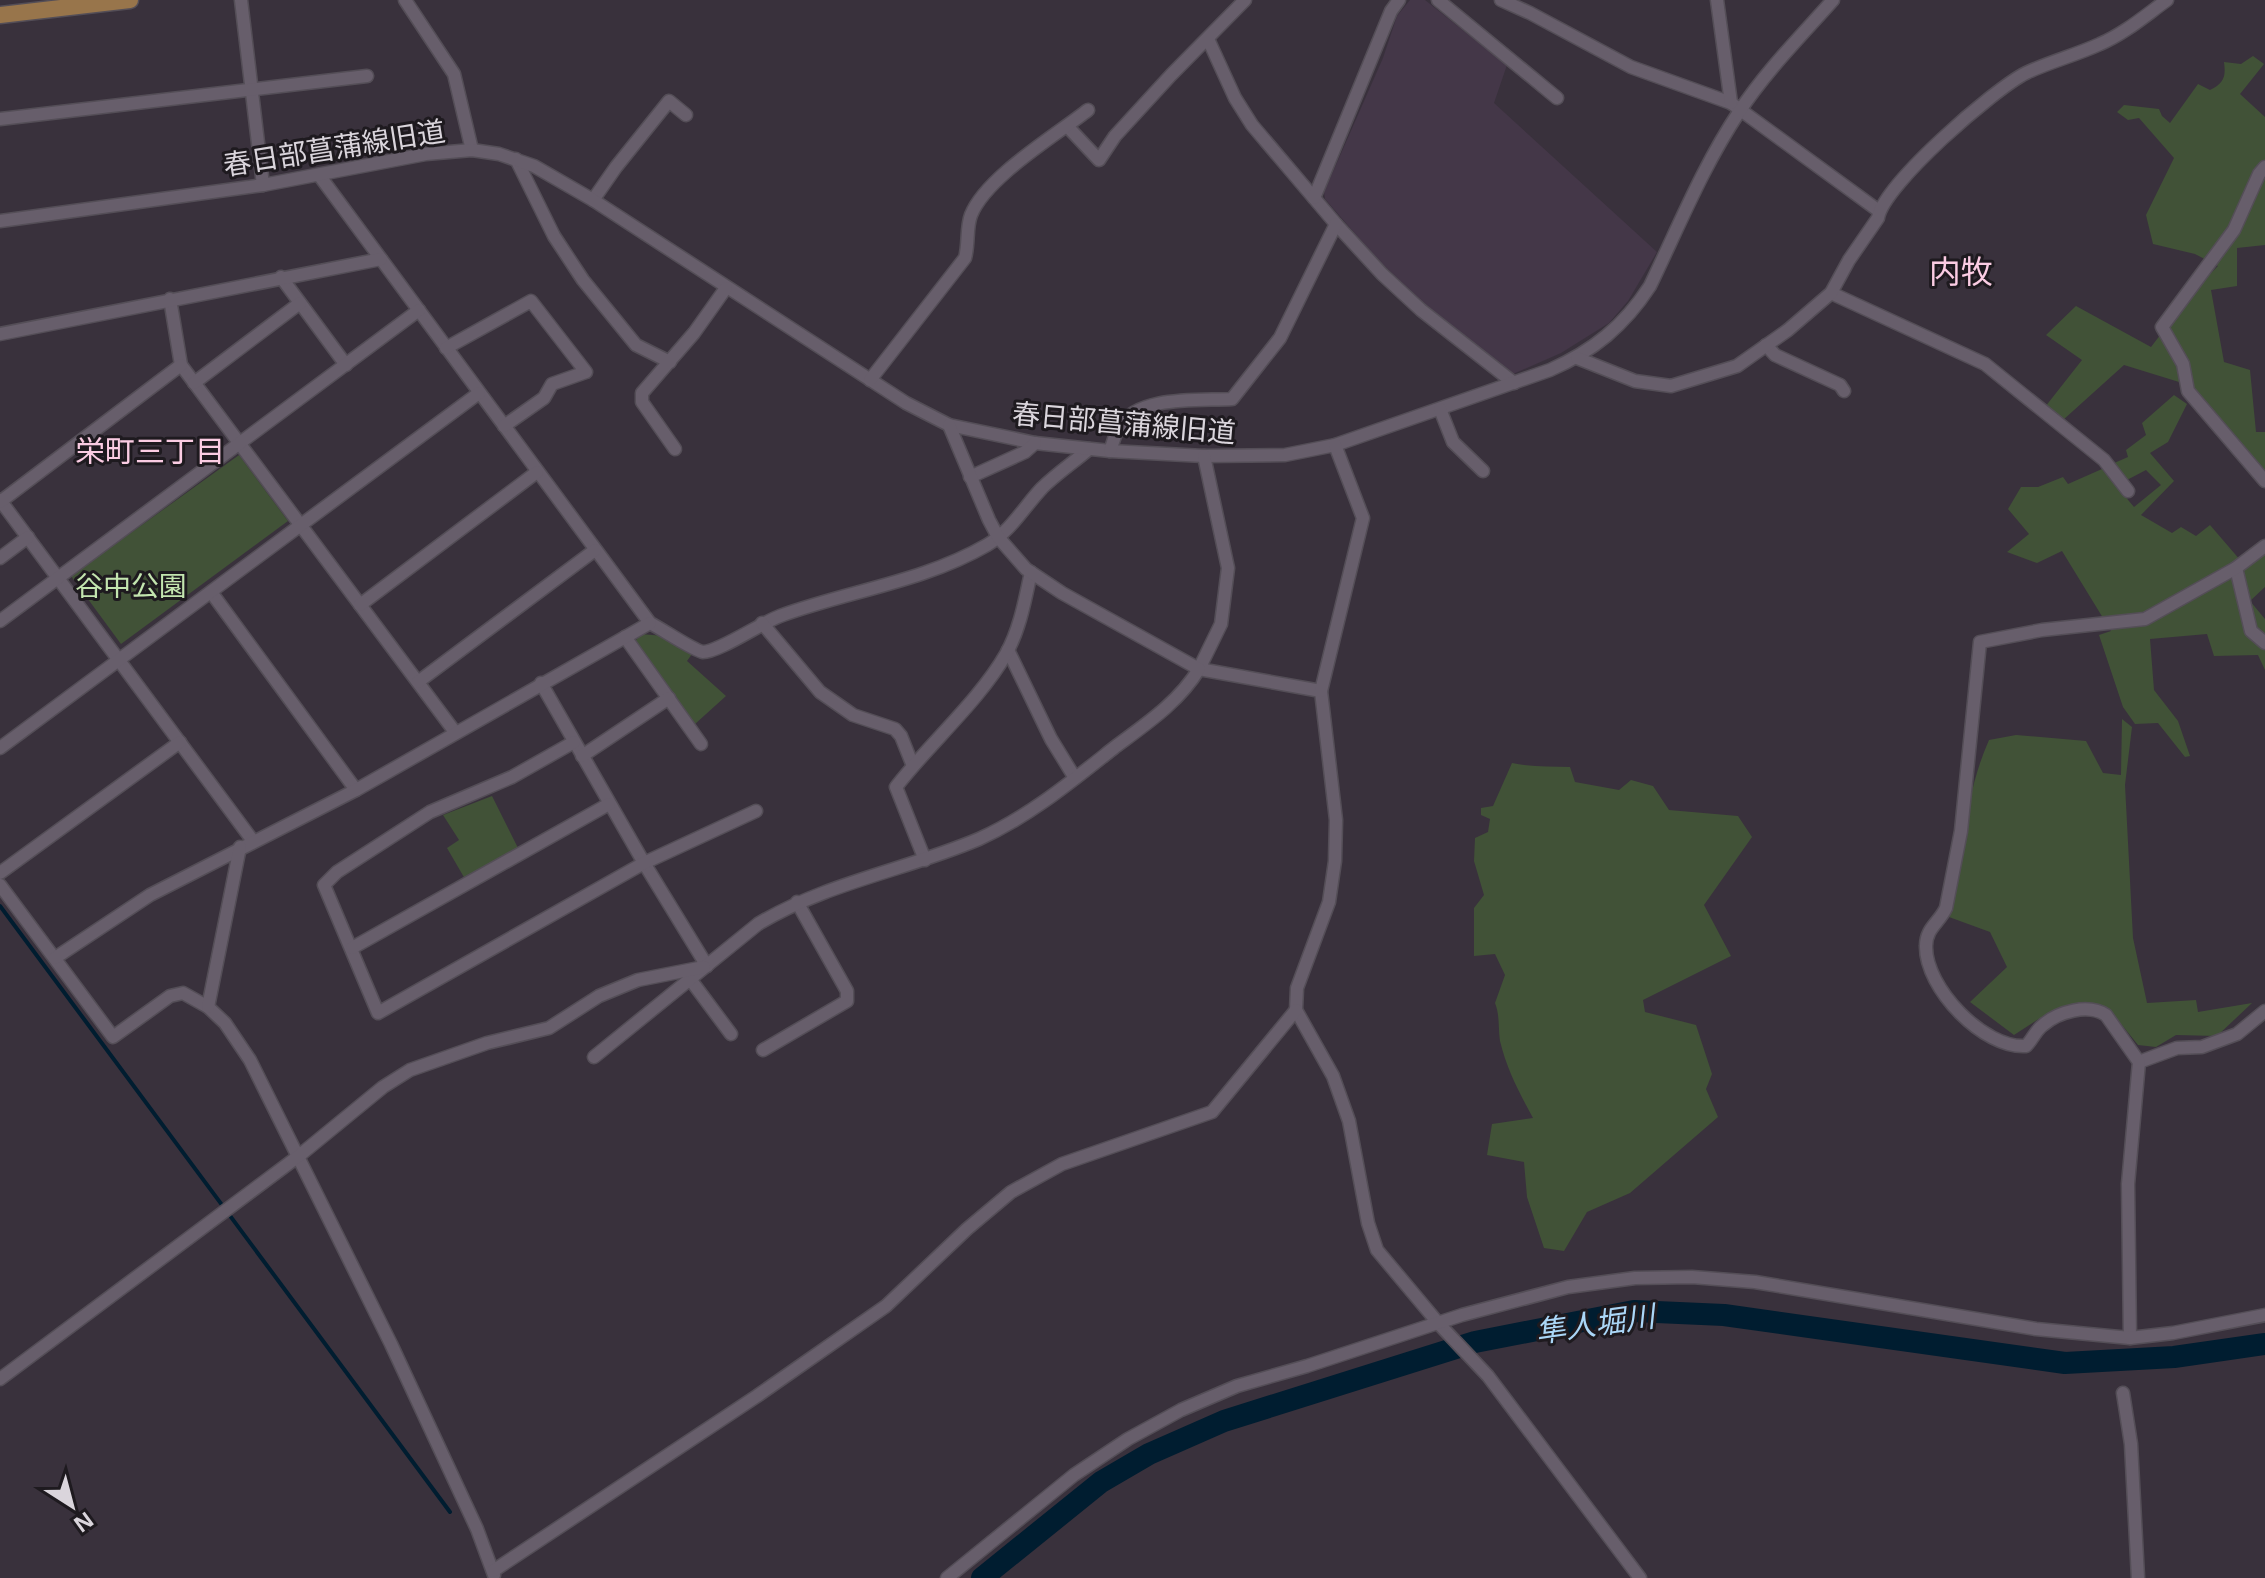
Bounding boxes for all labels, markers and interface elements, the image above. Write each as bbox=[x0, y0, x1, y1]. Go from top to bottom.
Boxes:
street label: 春日部菖蒲線旧道 bbox=[220, 111, 448, 183]
district label: 内牧 bbox=[1929, 249, 1993, 292]
street label: 春日部菖蒲線旧道 bbox=[1011, 393, 1237, 451]
district label: 栄町三丁目 bbox=[75, 430, 225, 471]
park label: 谷中公園 bbox=[75, 566, 187, 604]
water label: 隼人堀川 bbox=[1533, 1294, 1660, 1352]
north arrow bbox=[32, 1466, 112, 1546]
text: N bbox=[68, 1506, 100, 1540]

